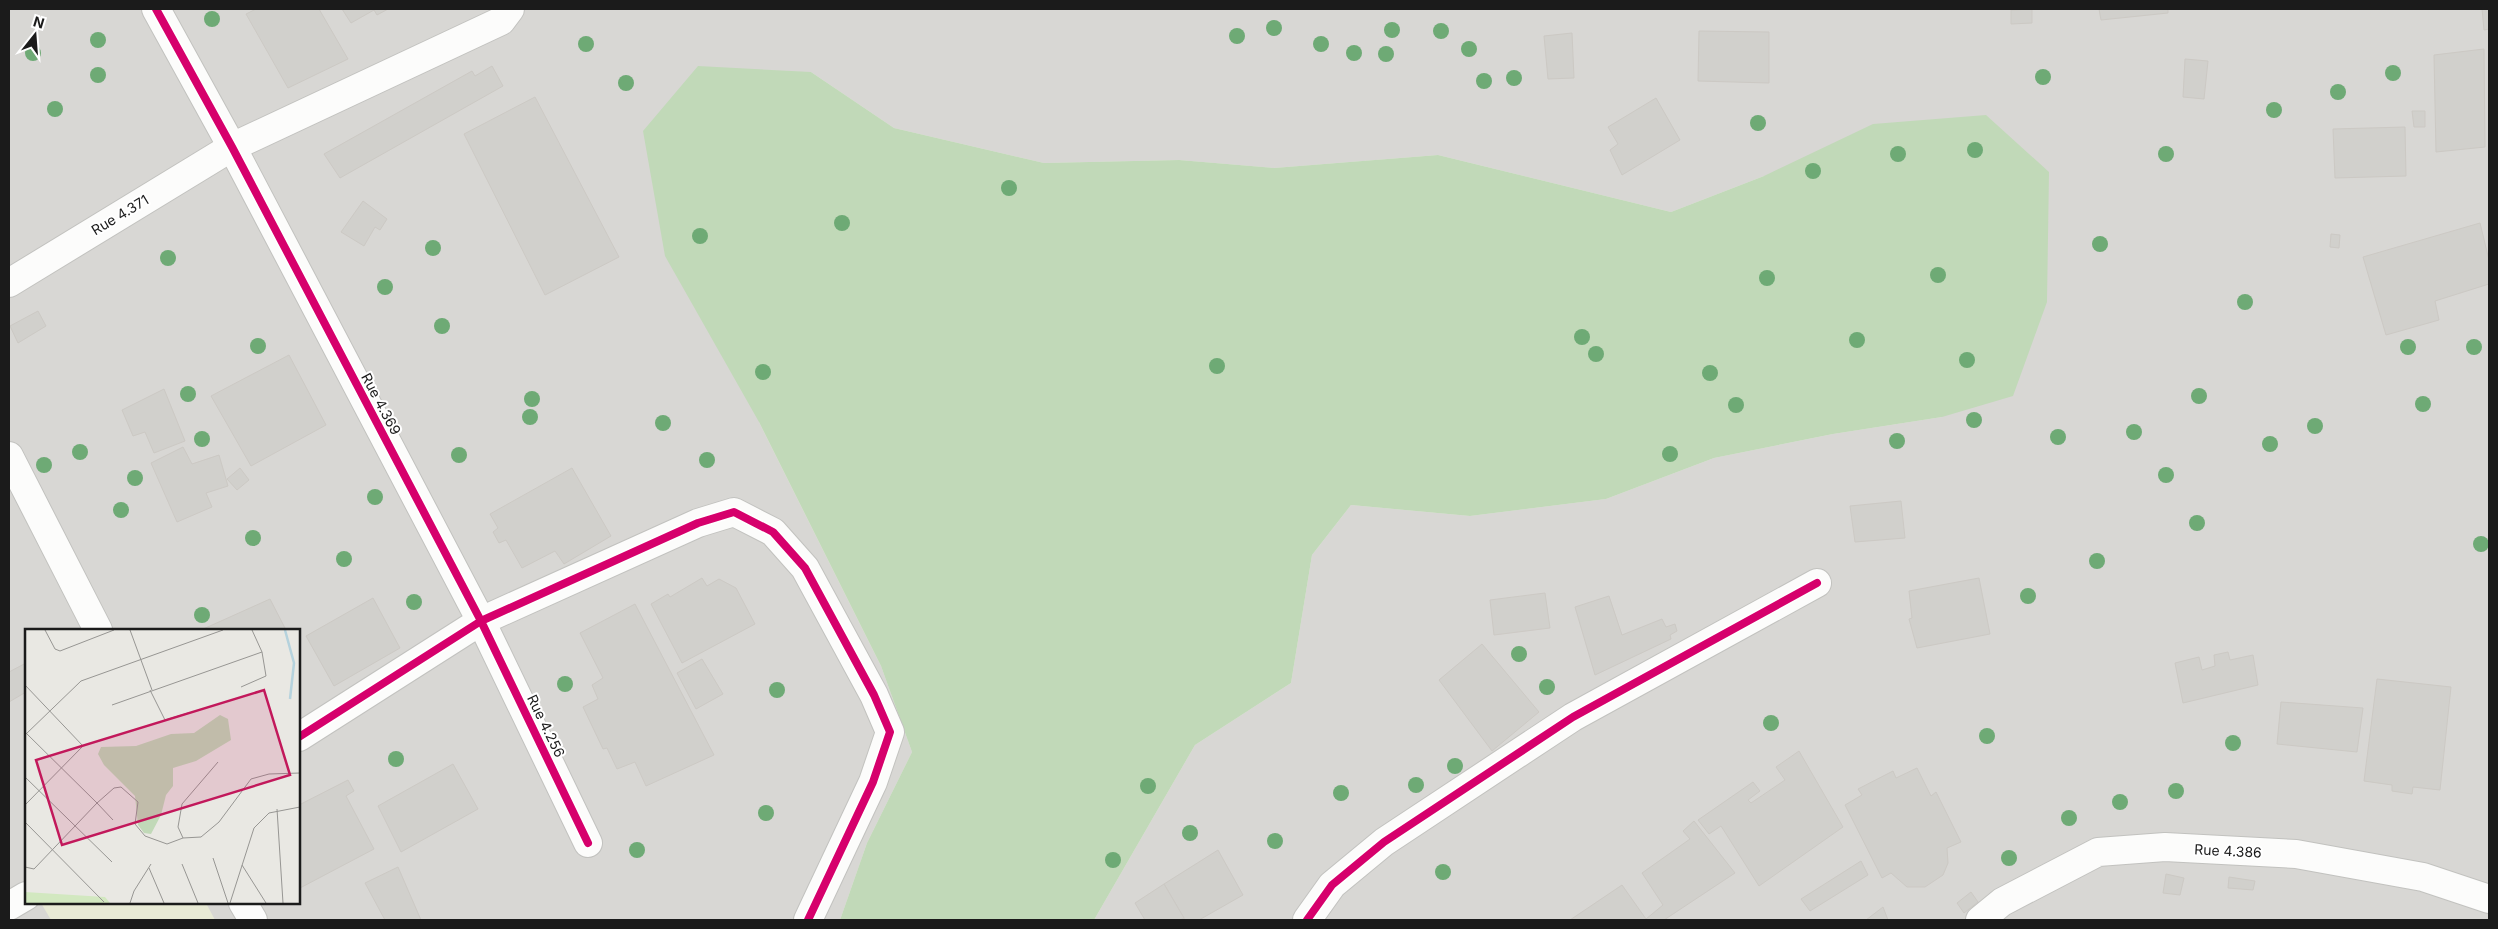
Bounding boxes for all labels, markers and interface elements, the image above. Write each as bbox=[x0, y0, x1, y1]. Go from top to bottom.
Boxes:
north arrow bbox=[10, 10, 60, 60]
text: N bbox=[31, 12, 47, 32]
street label: Rue 4.371 bbox=[88, 191, 152, 238]
street label: Rue 4.369 bbox=[358, 370, 405, 438]
inset map bbox=[25, 629, 300, 904]
street label: Rue 4.256 bbox=[524, 692, 569, 760]
street label: Rue 4.386 bbox=[2194, 840, 2262, 861]

